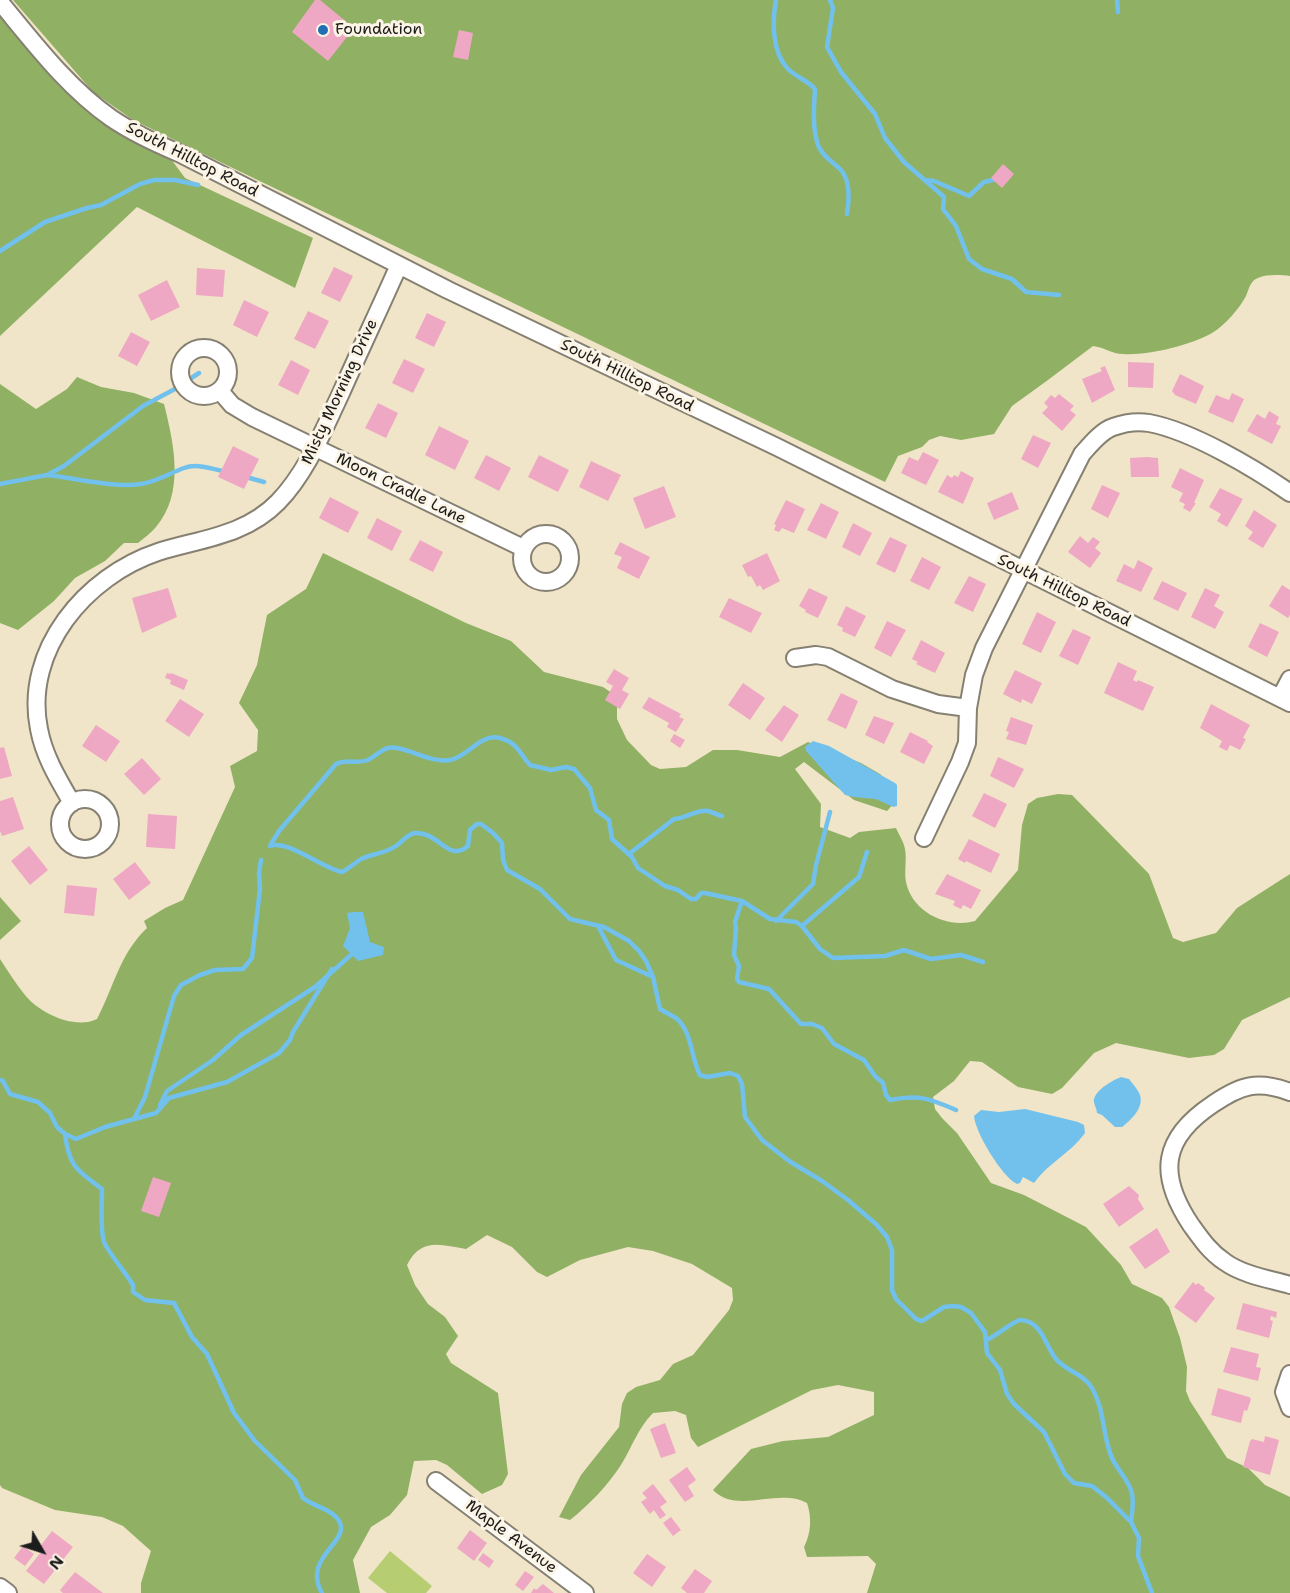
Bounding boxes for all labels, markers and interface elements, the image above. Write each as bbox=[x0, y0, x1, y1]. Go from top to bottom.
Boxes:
place label: Foundation bbox=[335, 20, 422, 40]
marker: Foundation bbox=[316, 23, 330, 37]
street label: South Hilltop Road bbox=[123, 118, 261, 202]
street label: Misty Morning Drive bbox=[298, 316, 382, 468]
street label: South Hilltop Road bbox=[557, 335, 697, 417]
street label: Moon Cradle Lane bbox=[333, 449, 469, 529]
street label: South Hilltop Road bbox=[994, 550, 1134, 632]
street label: Maple Avenue bbox=[461, 1496, 561, 1578]
north arrow bbox=[12, 1521, 72, 1581]
text: N bbox=[44, 1551, 69, 1574]

